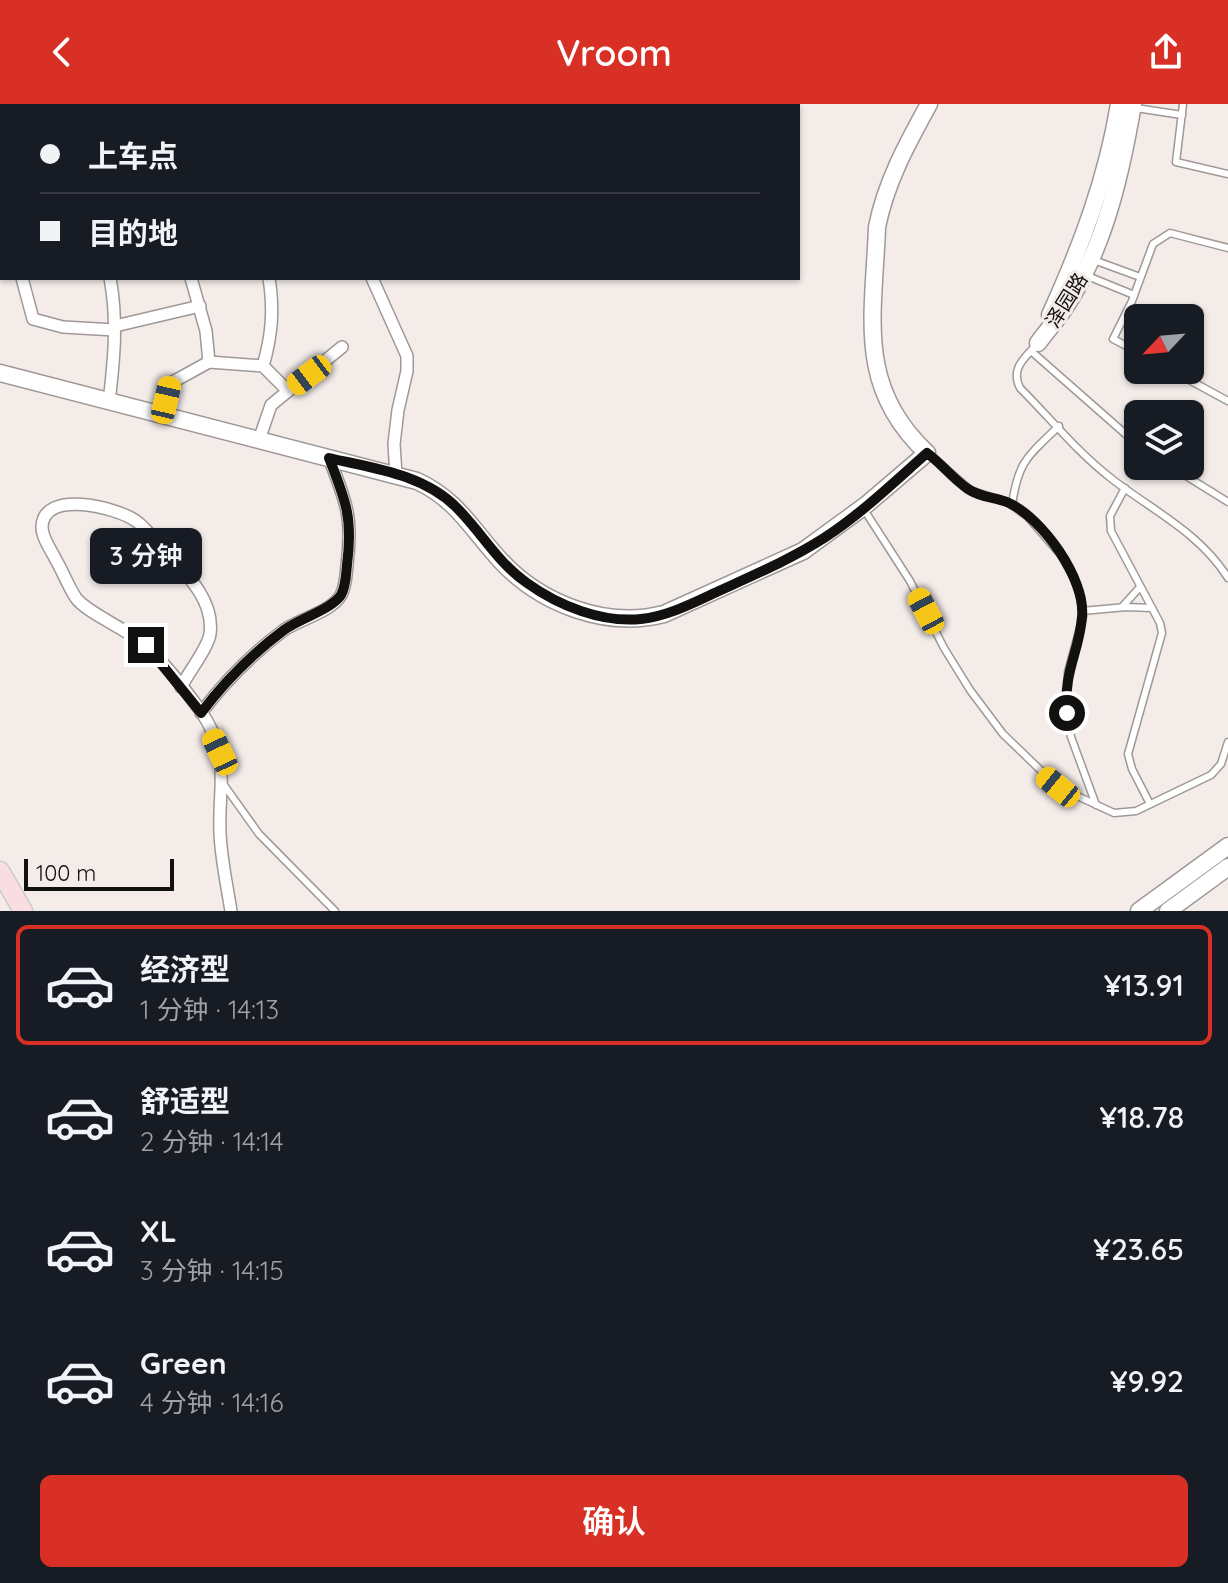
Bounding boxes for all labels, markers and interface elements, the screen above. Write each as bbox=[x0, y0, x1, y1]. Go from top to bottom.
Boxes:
icon: back bbox=[40, 30, 84, 74]
text: Vroom bbox=[556, 30, 672, 75]
icon: share bbox=[1144, 30, 1188, 74]
text: 上车点 bbox=[88, 137, 178, 175]
text: 目的地 bbox=[88, 214, 178, 252]
street label: 泽园路 bbox=[1040, 268, 1092, 332]
north arrow bbox=[1124, 304, 1204, 384]
map controls bbox=[1124, 304, 1204, 480]
car bbox=[283, 351, 335, 399]
car bbox=[149, 374, 183, 426]
button: layers bbox=[1124, 400, 1204, 480]
callout: 3 分钟 bbox=[90, 529, 202, 585]
text: 3 分钟 bbox=[109, 539, 183, 572]
car bbox=[904, 584, 948, 638]
route end bbox=[128, 627, 164, 663]
route start bbox=[1049, 695, 1085, 731]
car bbox=[199, 725, 241, 779]
car bbox=[1032, 763, 1084, 811]
scale bar bbox=[24, 855, 174, 891]
text: 100 m bbox=[36, 859, 96, 887]
icon: car bbox=[44, 949, 116, 1021]
text: 经济型 bbox=[140, 950, 230, 988]
text: ¥13.91 bbox=[1104, 966, 1184, 1004]
text: 1 分钟 · 14:13 bbox=[140, 993, 279, 1026]
icon: car bbox=[44, 1081, 116, 1153]
text: 舒适型 bbox=[140, 1082, 230, 1120]
text: ¥18.78 bbox=[1099, 1098, 1184, 1136]
text: 2 分钟 · 14:14 bbox=[140, 1125, 284, 1158]
text: XL bbox=[140, 1212, 177, 1250]
icon: car bbox=[44, 1213, 116, 1285]
text: ¥23.65 bbox=[1093, 1230, 1184, 1268]
text: 3 分钟 · 14:15 bbox=[140, 1254, 284, 1287]
text: Green bbox=[140, 1344, 227, 1382]
icon: car bbox=[44, 1345, 116, 1417]
text: ¥9.92 bbox=[1110, 1362, 1184, 1400]
text: 4 分钟 · 14:16 bbox=[140, 1386, 283, 1419]
button: 确认 bbox=[40, 1475, 1188, 1567]

